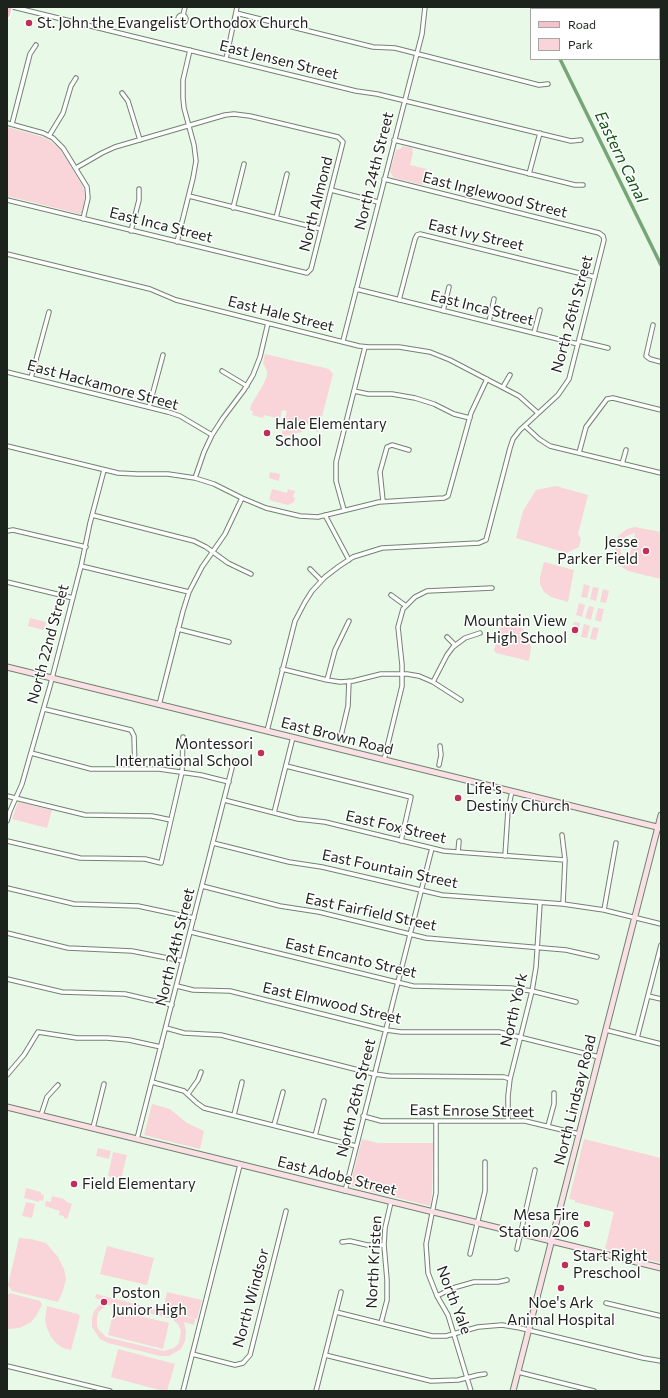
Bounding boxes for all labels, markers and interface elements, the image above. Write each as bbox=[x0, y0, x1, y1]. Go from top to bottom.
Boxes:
legend bbox=[530, 8, 660, 60]
place label: St. John the Evangelist Orthodox Church bbox=[37, 14, 308, 32]
text: Road bbox=[568, 17, 596, 31]
marker: St. John the Evangelist Orthodox Church bbox=[24, 18, 34, 28]
street label: East Jensen Street bbox=[218, 37, 340, 83]
text: Park bbox=[568, 37, 593, 51]
water label: Eastern Canal bbox=[591, 108, 651, 206]
street label: North 24th Street bbox=[351, 110, 397, 232]
street label: North Almond bbox=[295, 155, 337, 253]
street label: East Inglewood Street bbox=[421, 168, 569, 222]
street label: East Inca Street bbox=[107, 203, 215, 247]
street label: East Ivy Street bbox=[426, 215, 526, 255]
street label: North 26th Street bbox=[548, 253, 596, 375]
street label: East Inca Street bbox=[428, 286, 536, 330]
street label: East Hale Street bbox=[226, 292, 336, 336]
street label: East Hackamore Street bbox=[25, 356, 181, 414]
place label: Hale Elementary School bbox=[275, 415, 387, 450]
marker: Hale Elementary School bbox=[262, 428, 272, 438]
place label: Jesse Parker Field bbox=[557, 533, 638, 568]
marker: Jesse Parker Field bbox=[641, 546, 651, 556]
street label: North 22nd Street bbox=[23, 582, 73, 706]
place label: Mountain View High School bbox=[464, 612, 567, 647]
marker: Mountain View High School bbox=[570, 625, 580, 635]
street label: East Brown Road bbox=[279, 713, 395, 759]
place label: Montessori International School bbox=[115, 735, 253, 770]
marker: Montessori International School bbox=[256, 748, 266, 758]
place label: Life's Destiny Church bbox=[466, 780, 570, 815]
marker: Life's Destiny Church bbox=[453, 793, 463, 803]
street label: East Fox Street bbox=[344, 807, 448, 847]
street label: East Fountain Street bbox=[320, 846, 460, 892]
street label: North 24th Street bbox=[152, 886, 198, 1008]
street label: East Fairfield Street bbox=[304, 889, 438, 935]
street label: East Encanto Street bbox=[284, 934, 418, 982]
street label: North York bbox=[497, 971, 531, 1049]
street label: East Elmwood Street bbox=[261, 978, 403, 1028]
street label: North Lindsay Road bbox=[550, 1033, 600, 1167]
street label: North 26th Street bbox=[333, 1037, 379, 1159]
street label: East Enrose Street bbox=[410, 1101, 534, 1121]
street label: East Adobe Street bbox=[276, 1152, 398, 1200]
place label: Field Elementary bbox=[82, 1175, 196, 1193]
marker: Field Elementary bbox=[69, 1179, 79, 1189]
place label: Mesa Fire Station 206 bbox=[499, 1206, 579, 1241]
street label: North Kristen bbox=[363, 1215, 385, 1309]
marker: Mesa Fire Station 206 bbox=[582, 1219, 592, 1229]
street label: North Windsor bbox=[229, 1246, 273, 1350]
place label: Start Right Preschool bbox=[573, 1247, 647, 1282]
marker: Start Right Preschool bbox=[560, 1260, 570, 1270]
street label: North Yale bbox=[433, 1263, 475, 1337]
marker: Noe's Ark Animal Hospital bbox=[556, 1283, 566, 1293]
place label: Poston Junior High bbox=[112, 1284, 187, 1319]
place label: Noe's Ark Animal Hospital bbox=[507, 1294, 615, 1329]
marker: Poston Junior High bbox=[99, 1297, 109, 1307]

